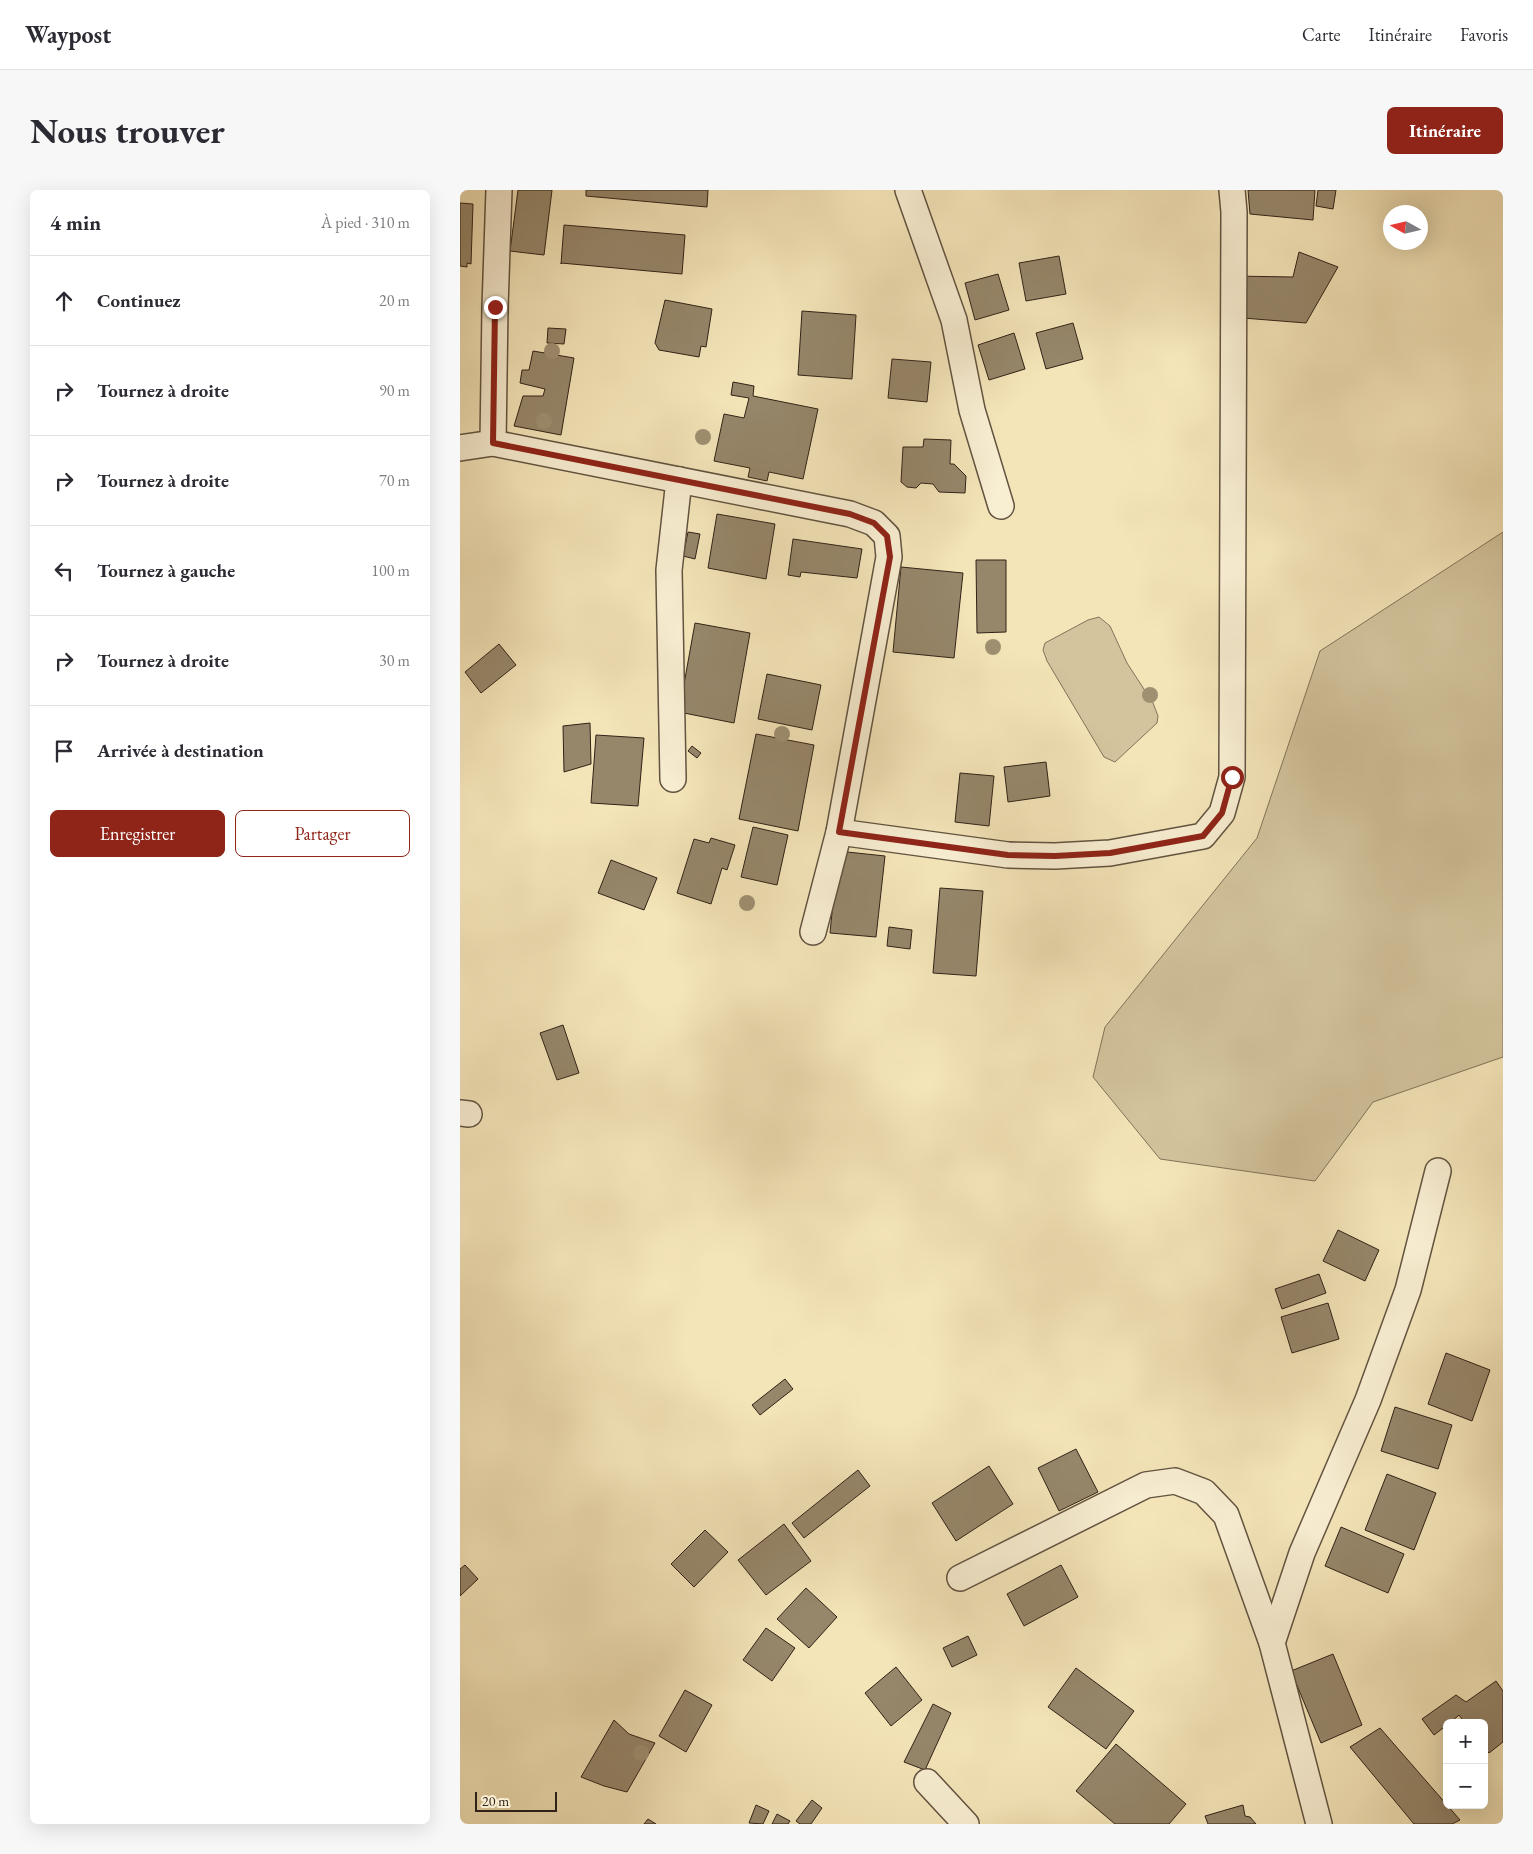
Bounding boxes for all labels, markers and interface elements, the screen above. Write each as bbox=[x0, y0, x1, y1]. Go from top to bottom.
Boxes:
text: Waypost bbox=[25, 19, 111, 50]
text: Carte bbox=[1302, 23, 1341, 46]
text: Itinéraire bbox=[1369, 23, 1432, 46]
text: Favoris bbox=[1460, 23, 1508, 46]
button: Itinéraire bbox=[1387, 107, 1503, 154]
text: Nous trouver bbox=[30, 108, 225, 153]
north arrow bbox=[1383, 205, 1428, 250]
text: 4 min bbox=[50, 209, 101, 236]
text: À pied · 310 m bbox=[321, 212, 410, 233]
icon: ahead bbox=[50, 287, 78, 315]
text: Continuez bbox=[97, 288, 181, 313]
text: 20 m bbox=[379, 290, 410, 311]
route end bbox=[484, 296, 507, 319]
icon: right bbox=[50, 377, 78, 405]
text: Tournez à droite bbox=[97, 378, 229, 403]
text: 90 m bbox=[379, 380, 410, 401]
icon: right bbox=[50, 467, 78, 495]
text: Tournez à droite bbox=[97, 468, 229, 493]
text: 70 m bbox=[379, 470, 410, 491]
icon: left bbox=[50, 557, 78, 585]
text: Tournez à gauche bbox=[97, 558, 235, 583]
text: 100 m bbox=[371, 560, 410, 581]
icon: right bbox=[50, 647, 78, 675]
text: Tournez à droite bbox=[97, 648, 229, 673]
text: 30 m bbox=[379, 650, 410, 671]
icon: arrive bbox=[50, 737, 78, 765]
text: Arrivée à destination bbox=[97, 738, 264, 763]
route start bbox=[1221, 766, 1244, 789]
button: Enregistrer bbox=[50, 810, 225, 857]
button: Partager bbox=[235, 810, 410, 857]
map controls bbox=[1443, 1719, 1488, 1809]
button: + bbox=[1443, 1719, 1488, 1764]
button: − bbox=[1443, 1764, 1488, 1809]
scale bar bbox=[475, 1789, 558, 1812]
text: 20 m bbox=[482, 1792, 509, 1810]

